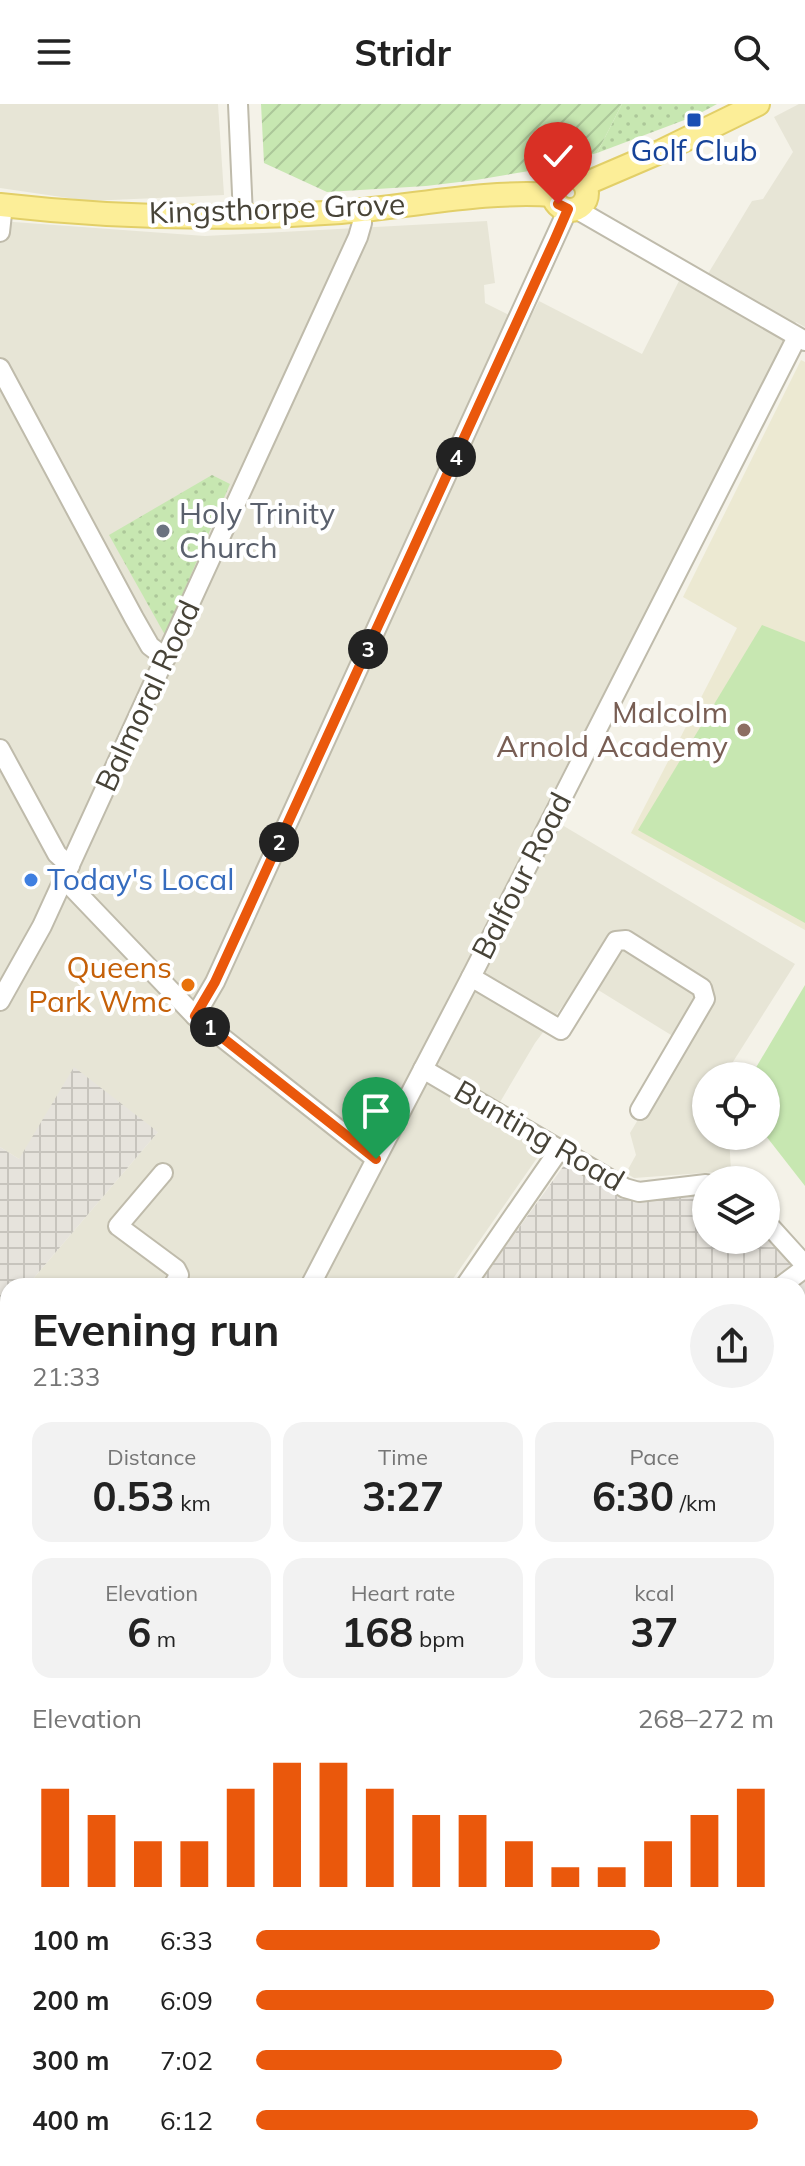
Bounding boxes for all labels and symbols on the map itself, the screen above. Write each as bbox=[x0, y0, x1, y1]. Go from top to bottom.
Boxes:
marker: Golf Club bbox=[685, 111, 703, 129]
pin bbox=[524, 122, 592, 204]
place label: Golf Club bbox=[630, 131, 758, 169]
street label: Kingsthorpe Grove bbox=[148, 185, 406, 231]
pin: 4 bbox=[436, 437, 476, 477]
place label: Holy Trinity Church bbox=[179, 494, 335, 566]
marker: Holy Trinity Church bbox=[154, 522, 172, 540]
street label: Balmoral Road bbox=[86, 594, 208, 797]
pin: 3 bbox=[348, 629, 388, 669]
place label: Malcolm Arnold Academy bbox=[496, 693, 728, 765]
marker: Malcolm Arnold Academy bbox=[735, 721, 753, 739]
street label: Balfour Road bbox=[463, 786, 579, 965]
pin: 2 bbox=[259, 822, 299, 862]
place label: Today's Local bbox=[47, 860, 234, 898]
marker: Today's Local bbox=[22, 871, 40, 889]
place label: Queens Park Wmc bbox=[28, 948, 172, 1020]
marker: Queens Park Wmc bbox=[179, 976, 197, 994]
pin: 1 bbox=[190, 1007, 230, 1047]
street label: Bunting Road bbox=[448, 1071, 631, 1199]
pin bbox=[342, 1077, 410, 1159]

